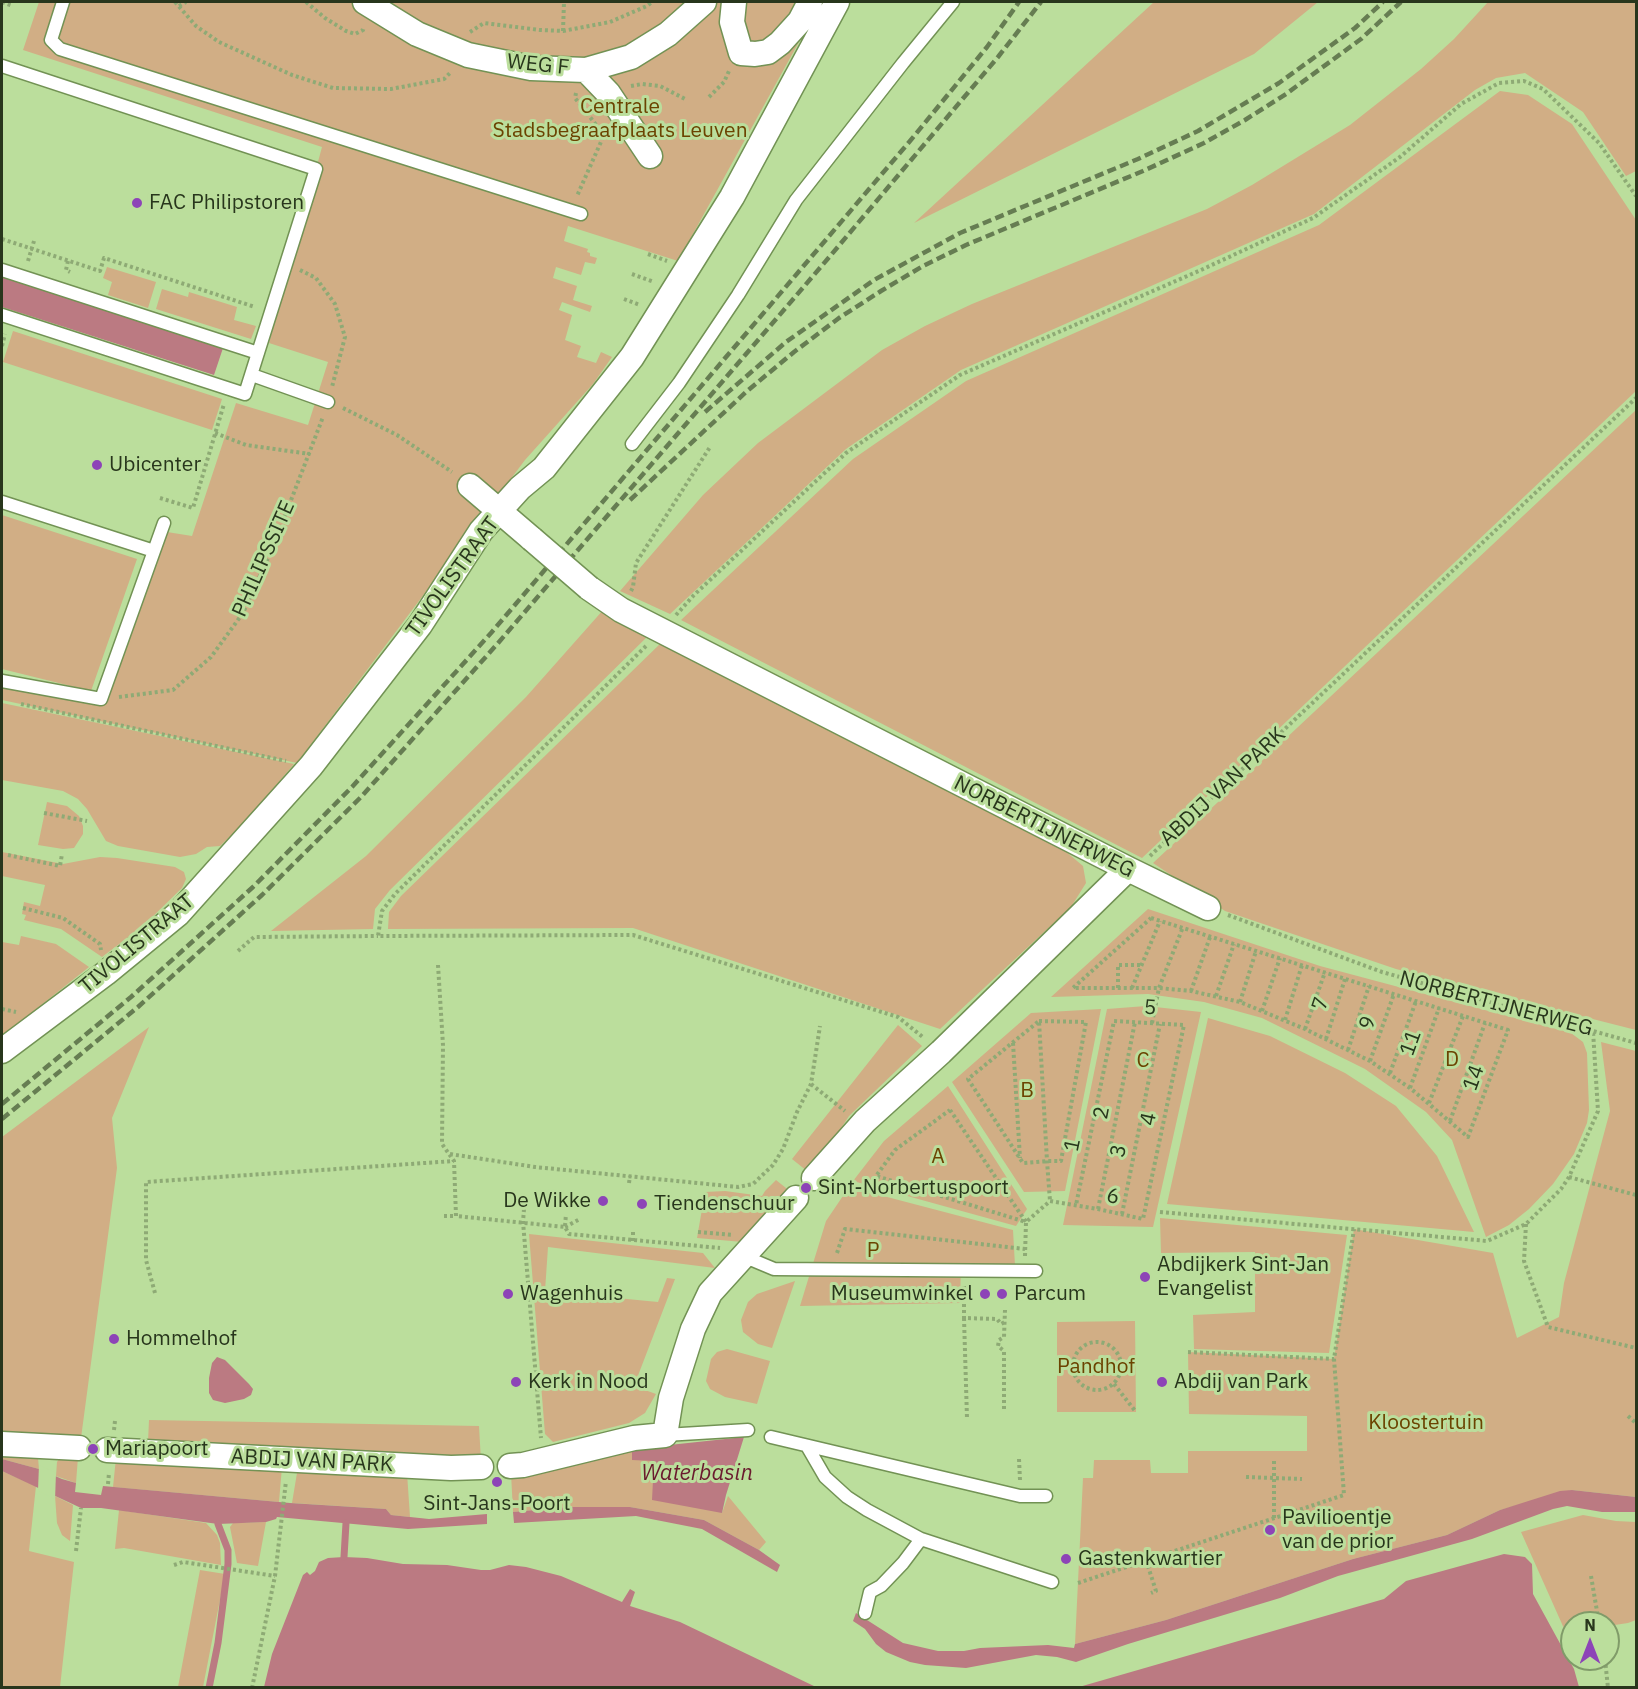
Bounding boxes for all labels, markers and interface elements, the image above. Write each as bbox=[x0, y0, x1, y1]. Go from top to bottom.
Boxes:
street label: WEG F bbox=[506, 49, 570, 81]
park label: Centrale Stadsbegraafplaats Leuven bbox=[492, 94, 748, 144]
place label: FAC Philipstoren bbox=[149, 190, 304, 216]
marker: FAC Philipstoren bbox=[130, 196, 144, 210]
place label: Ubicenter bbox=[109, 452, 201, 478]
marker: Ubicenter bbox=[90, 458, 104, 472]
street label: PHILIPSSITE bbox=[227, 497, 301, 621]
street label: TIVOLISTRAAT bbox=[401, 512, 505, 642]
street label: ABDIJ VAN PARK bbox=[1155, 722, 1291, 852]
street label: NORBERTIJNERWEG bbox=[950, 771, 1138, 883]
street label: TIVOLISTRAAT bbox=[75, 889, 199, 999]
street label: NORBERTIJNERWEG bbox=[1397, 966, 1595, 1042]
street label: 7 bbox=[1307, 994, 1335, 1014]
street label: 5 bbox=[1143, 995, 1157, 1021]
street label: 9 bbox=[1354, 1013, 1382, 1033]
street label: 11 bbox=[1395, 1027, 1427, 1059]
park label: D bbox=[1445, 1047, 1459, 1073]
park label: C bbox=[1136, 1048, 1150, 1074]
street label: 14 bbox=[1458, 1062, 1490, 1094]
park label: B bbox=[1020, 1078, 1034, 1104]
street label: 2 bbox=[1088, 1104, 1116, 1122]
street label: 4 bbox=[1135, 1110, 1163, 1128]
street label: 1 bbox=[1059, 1136, 1087, 1154]
street label: 3 bbox=[1105, 1142, 1133, 1160]
park label: A bbox=[931, 1144, 945, 1170]
place label: Sint-Norbertuspoort bbox=[818, 1175, 1009, 1201]
marker: Sint-Norbertuspoort bbox=[799, 1181, 813, 1195]
street label: 6 bbox=[1104, 1183, 1122, 1211]
place label: De Wikke bbox=[503, 1188, 591, 1214]
place label: Tiendenschuur bbox=[654, 1191, 795, 1217]
marker: De Wikke bbox=[596, 1194, 610, 1208]
marker: Tiendenschuur bbox=[635, 1197, 649, 1211]
park label: P bbox=[867, 1238, 879, 1264]
place label: Abdijkerk Sint-Jan Evangelist bbox=[1157, 1252, 1329, 1302]
marker: Abdijkerk Sint-Jan Evangelist bbox=[1138, 1270, 1152, 1284]
place label: Wagenhuis bbox=[520, 1281, 623, 1307]
place label: Museumwinkel bbox=[831, 1281, 973, 1307]
place label: Parcum bbox=[1014, 1281, 1086, 1307]
marker: Wagenhuis bbox=[501, 1287, 515, 1301]
marker: Museumwinkel bbox=[978, 1287, 992, 1301]
marker: Parcum bbox=[995, 1287, 1009, 1301]
place label: Hommelhof bbox=[126, 1326, 237, 1352]
marker: Hommelhof bbox=[107, 1332, 121, 1346]
park label: Pandhof bbox=[1057, 1354, 1135, 1380]
place label: Kerk in Nood bbox=[528, 1369, 649, 1395]
place label: Abdij van Park bbox=[1174, 1369, 1308, 1395]
marker: Kerk in Nood bbox=[509, 1375, 523, 1389]
marker: Abdij van Park bbox=[1155, 1375, 1169, 1389]
park label: Kloostertuin bbox=[1368, 1410, 1484, 1436]
place label: Mariapoort bbox=[105, 1436, 208, 1462]
marker: Mariapoort bbox=[86, 1442, 100, 1456]
street label: ABDIJ VAN PARK bbox=[230, 1444, 394, 1478]
water label: Waterbasin bbox=[641, 1461, 753, 1487]
marker: Sint-Jans-Poort bbox=[490, 1475, 504, 1489]
place label: Sint-Jans-Poort bbox=[423, 1491, 571, 1517]
place label: Pavilioentje van de prior bbox=[1282, 1505, 1394, 1555]
marker: Pavilioentje van de prior bbox=[1263, 1523, 1277, 1537]
place label: Gastenkwartier bbox=[1078, 1546, 1223, 1572]
marker: Gastenkwartier bbox=[1059, 1552, 1073, 1566]
north arrow bbox=[1560, 1611, 1620, 1671]
text: N bbox=[1584, 1615, 1596, 1635]

